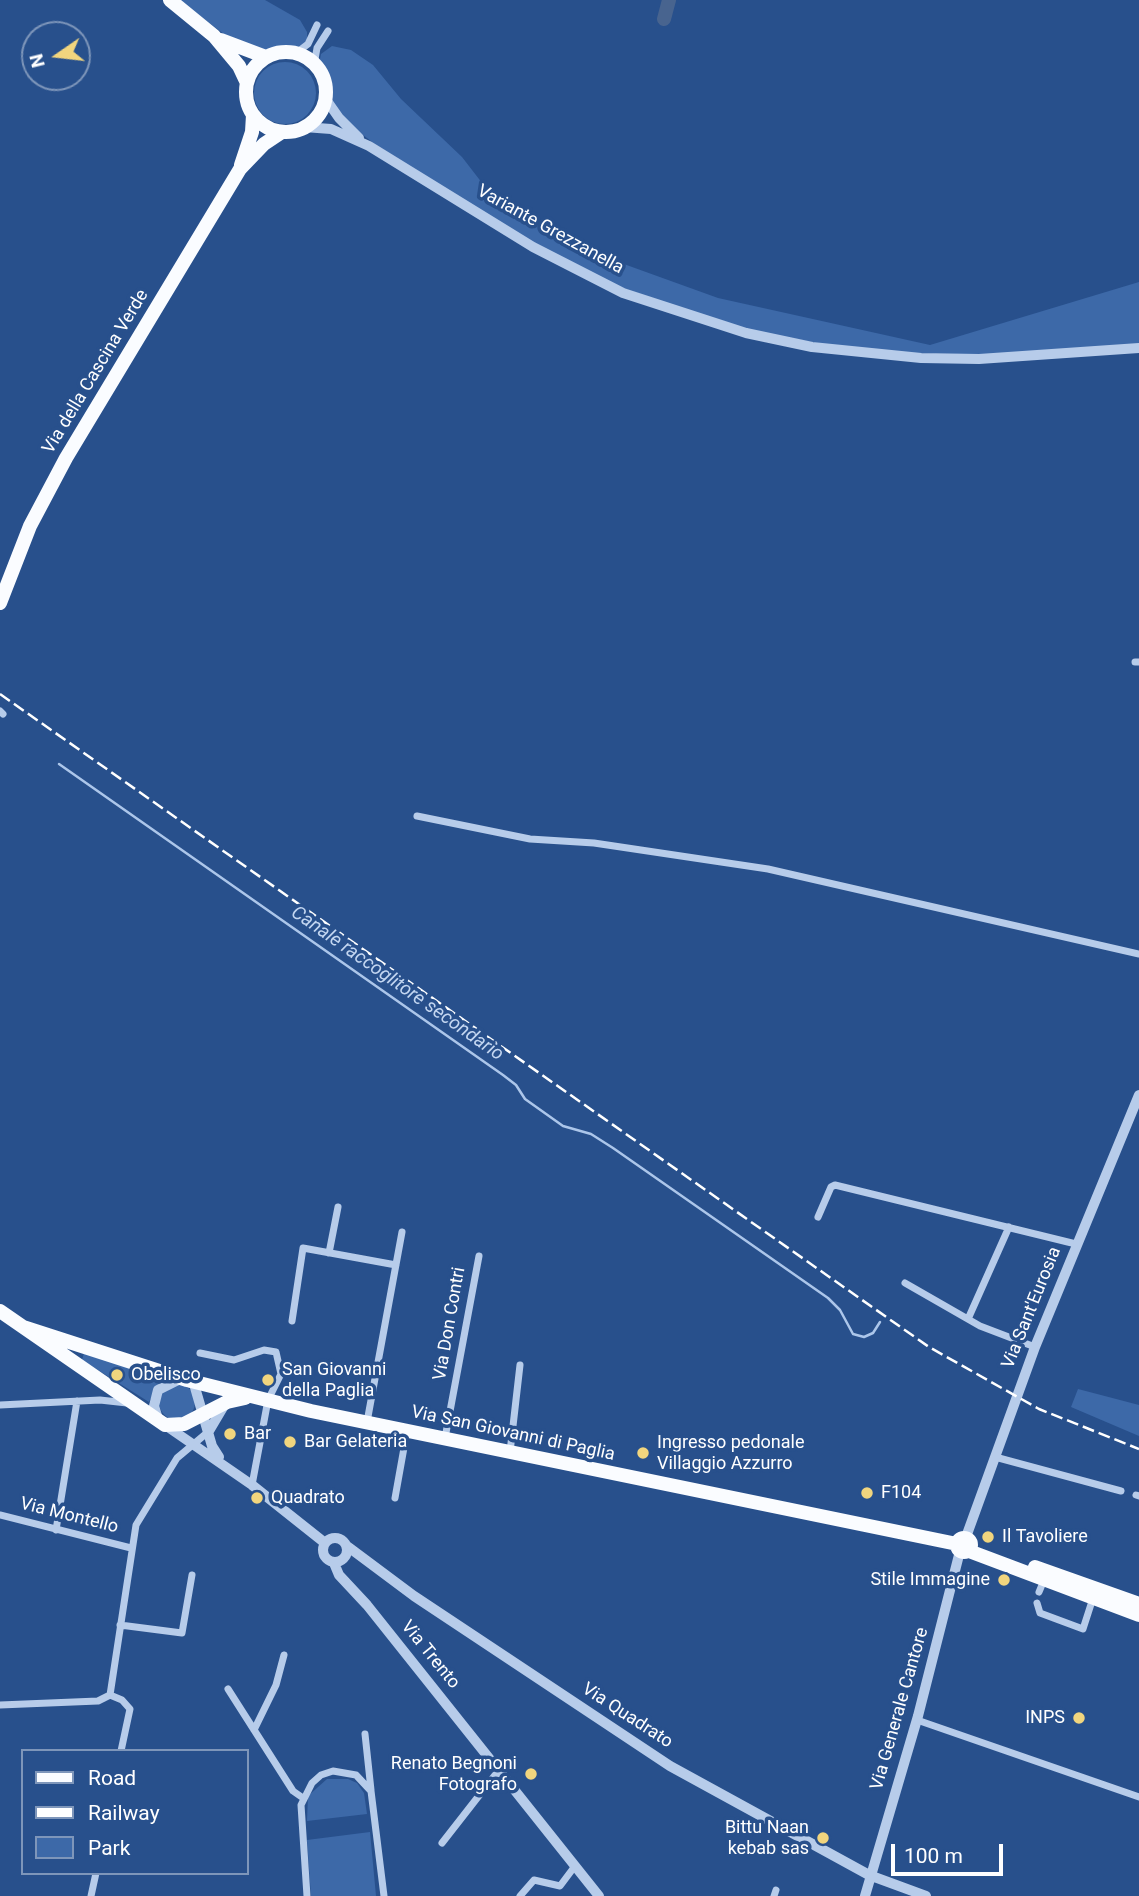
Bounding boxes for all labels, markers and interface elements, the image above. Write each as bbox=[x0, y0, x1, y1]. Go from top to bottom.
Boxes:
north arrow bbox=[21, 21, 91, 91]
text: N bbox=[24, 51, 50, 70]
street label: Variante Grezzanella bbox=[473, 181, 627, 279]
street label: Via della Cascina Verde bbox=[38, 286, 154, 458]
water label: Canale raccoglitore secondario bbox=[286, 902, 508, 1066]
street label: Via Sant'Eurosia bbox=[998, 1244, 1066, 1372]
street label: Via Don Contri bbox=[429, 1266, 471, 1382]
place label: San Giovanni della Paglia bbox=[282, 1359, 386, 1402]
place label: Obelisco bbox=[131, 1364, 201, 1386]
marker: Obelisco bbox=[109, 1367, 125, 1383]
marker: San Giovanni della Paglia bbox=[260, 1372, 276, 1388]
street label: Via San Giovanni di Paglia bbox=[409, 1402, 617, 1466]
place label: Bar bbox=[244, 1423, 271, 1445]
marker: Bar bbox=[222, 1426, 238, 1442]
place label: Bar Gelateria bbox=[304, 1431, 407, 1453]
place label: Ingresso pedonale Villaggio Azzurro bbox=[657, 1432, 804, 1474]
marker: Bar Gelateria bbox=[282, 1434, 298, 1450]
marker: Ingresso pedonale Villaggio Azzurro bbox=[635, 1445, 651, 1461]
place label: F104 bbox=[881, 1482, 921, 1504]
marker: F104 bbox=[859, 1485, 875, 1501]
place label: Quadrato bbox=[271, 1487, 345, 1509]
marker: Quadrato bbox=[249, 1490, 265, 1506]
street label: Via Montello bbox=[18, 1493, 120, 1539]
place label: Il Tavoliere bbox=[1002, 1526, 1088, 1548]
marker: Il Tavoliere bbox=[980, 1529, 996, 1545]
place label: Stile Immagine bbox=[870, 1569, 990, 1591]
marker: Stile Immagine bbox=[996, 1572, 1012, 1588]
street label: Via Trento bbox=[396, 1617, 464, 1693]
street label: Via Generale Cantore bbox=[866, 1625, 934, 1793]
street label: Via Quadrato bbox=[578, 1679, 676, 1753]
place label: INPS bbox=[1025, 1707, 1065, 1729]
marker: INPS bbox=[1071, 1710, 1087, 1726]
legend bbox=[21, 1749, 248, 1875]
place label: Renato Begnoni Fotografo bbox=[391, 1753, 517, 1796]
text: Road bbox=[88, 1766, 136, 1790]
marker: Renato Begnoni Fotografo bbox=[523, 1766, 539, 1782]
text: Railway bbox=[88, 1801, 160, 1825]
place label: Bittu Naan kebab sas bbox=[725, 1817, 809, 1860]
scale bar bbox=[894, 1829, 1006, 1873]
marker: Bittu Naan kebab sas bbox=[815, 1830, 831, 1846]
text: Park bbox=[88, 1836, 130, 1860]
text: 100 m bbox=[904, 1844, 963, 1868]

